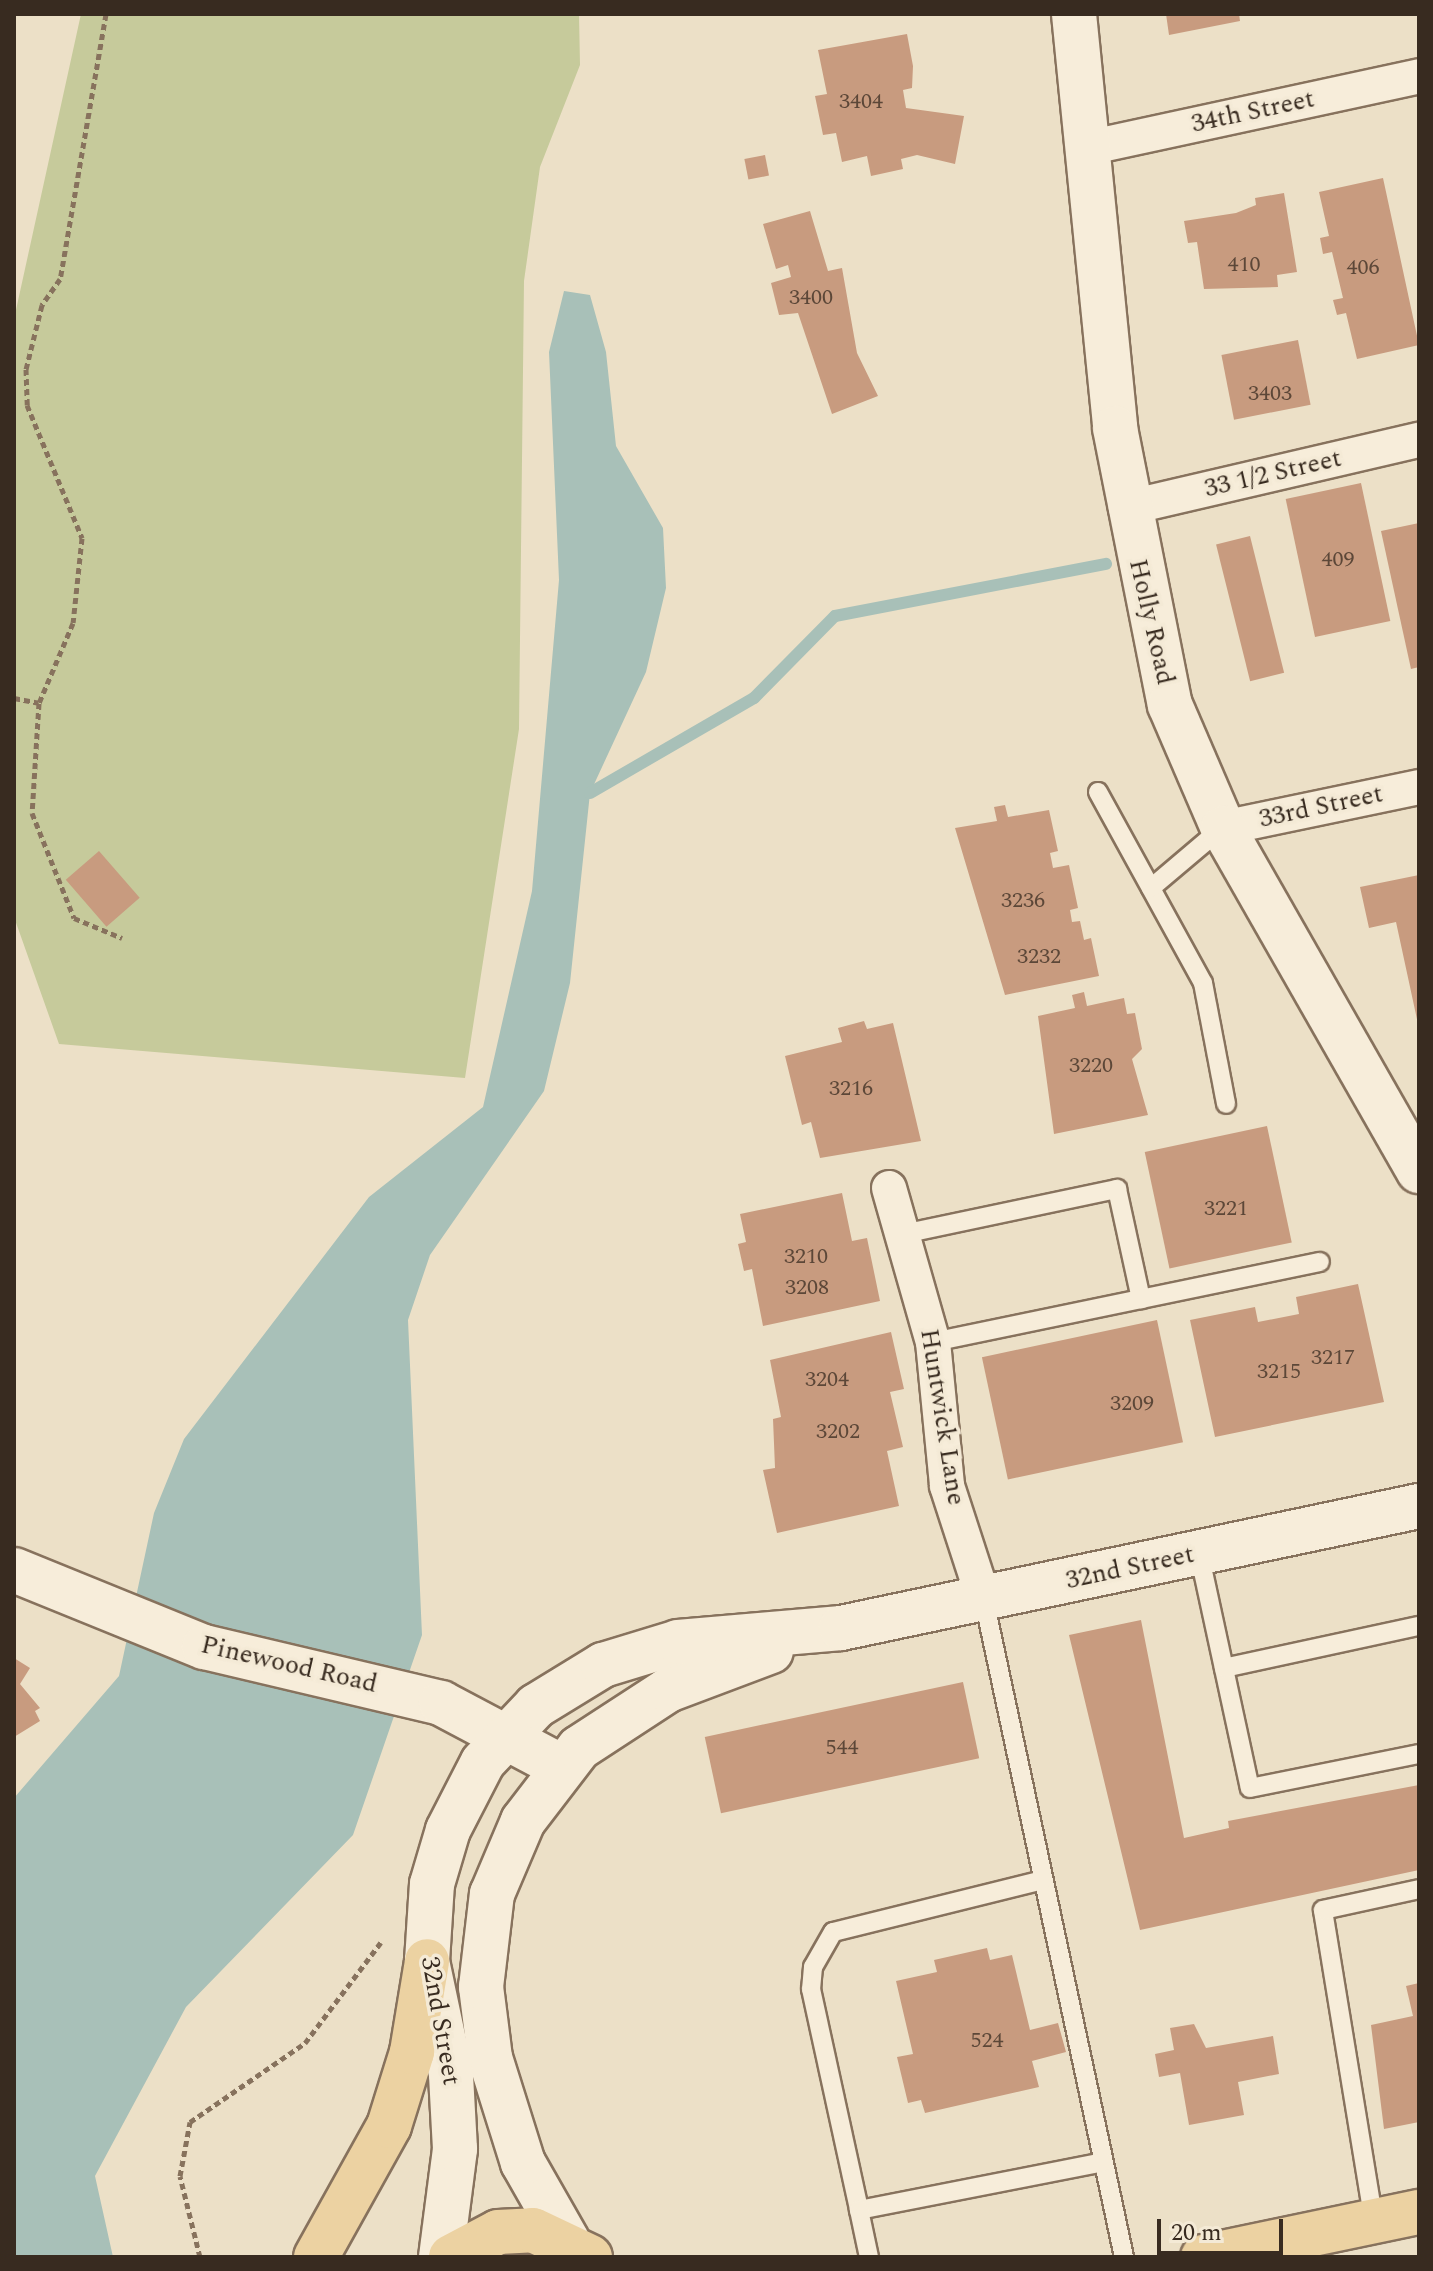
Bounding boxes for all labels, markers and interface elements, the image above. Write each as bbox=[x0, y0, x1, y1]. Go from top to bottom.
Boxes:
street label: 34th Street bbox=[1189, 84, 1317, 140]
house number: 3404 bbox=[839, 89, 883, 115]
house number: 410 bbox=[1228, 252, 1260, 278]
house number: 406 bbox=[1347, 255, 1379, 281]
house number: 3400 bbox=[789, 285, 833, 311]
house number: 3403 bbox=[1248, 381, 1292, 407]
street label: 33 1/2 Street bbox=[1201, 443, 1345, 505]
house number: 409 bbox=[1322, 547, 1354, 573]
street label: Holly Road bbox=[1121, 556, 1181, 688]
street label: 33rd Street bbox=[1256, 779, 1386, 835]
house number: 3236 bbox=[1001, 888, 1045, 914]
house number: 3232 bbox=[1017, 944, 1061, 970]
house number: 3220 bbox=[1069, 1053, 1113, 1079]
house number: 3216 bbox=[829, 1076, 873, 1102]
house number: 3221 bbox=[1204, 1196, 1248, 1222]
house number: 3210 bbox=[784, 1244, 828, 1270]
house number: 3208 bbox=[785, 1275, 829, 1301]
street label: Huntwick Lane bbox=[913, 1327, 971, 1507]
house number: 3217 bbox=[1311, 1345, 1355, 1371]
house number: 3215 bbox=[1257, 1359, 1301, 1385]
house number: 3204 bbox=[805, 1367, 849, 1393]
house number: 3209 bbox=[1110, 1391, 1154, 1417]
house number: 3202 bbox=[816, 1419, 860, 1445]
street label: 32nd Street bbox=[1063, 1539, 1197, 1597]
street label: Pinewood Road bbox=[198, 1630, 380, 1700]
house number: 544 bbox=[826, 1735, 858, 1761]
street label: 32nd Street bbox=[413, 1954, 467, 2088]
house number: 524 bbox=[971, 2028, 1003, 2054]
scale bar bbox=[1161, 2203, 1287, 2253]
text: 20 m bbox=[1171, 2215, 1222, 2251]

